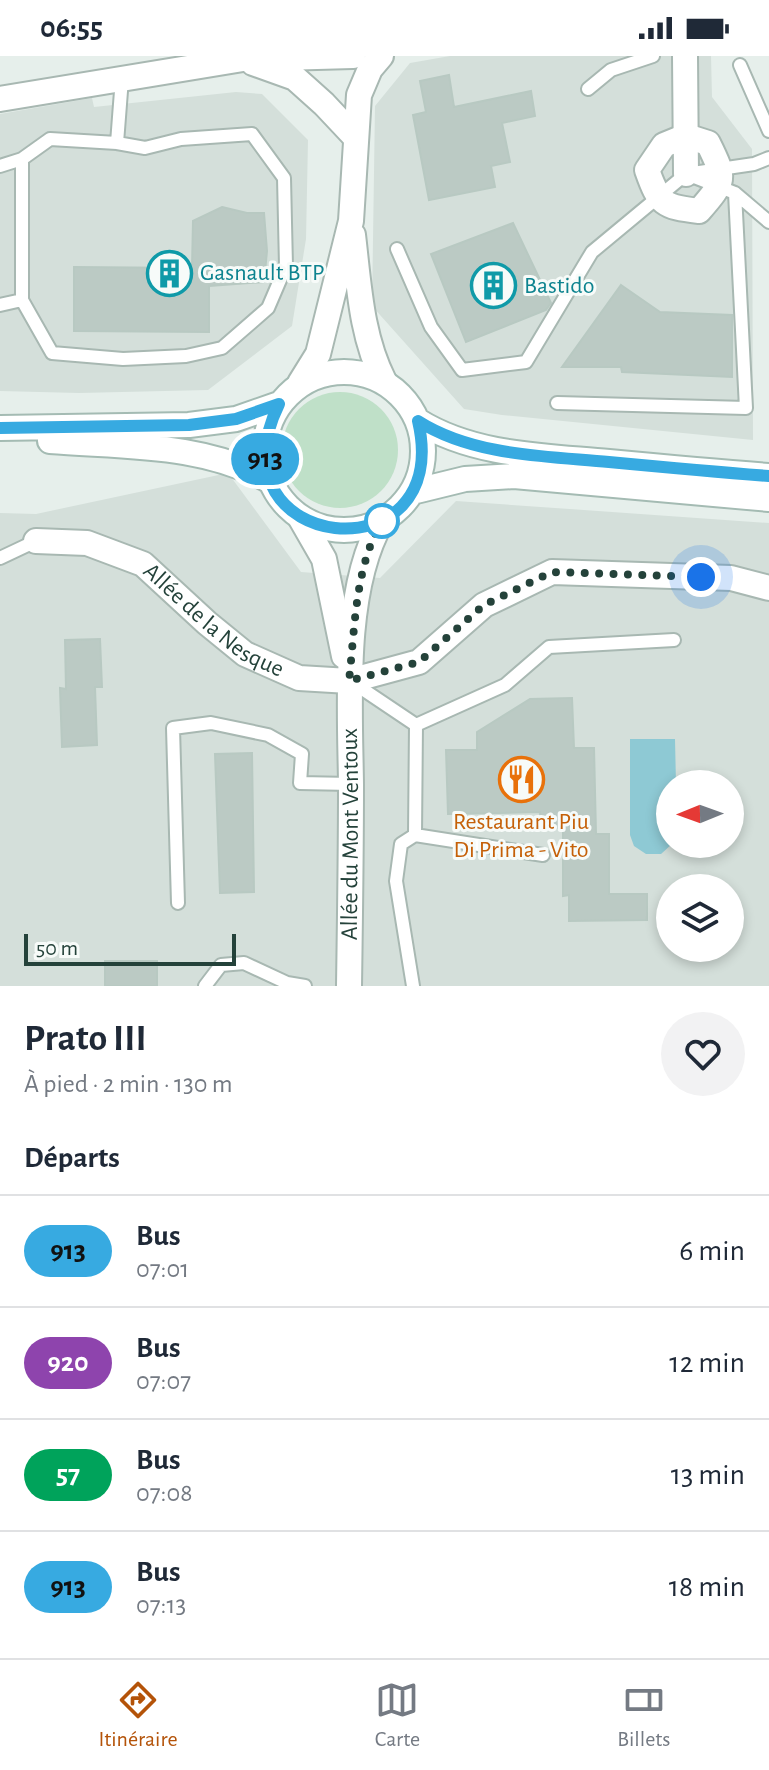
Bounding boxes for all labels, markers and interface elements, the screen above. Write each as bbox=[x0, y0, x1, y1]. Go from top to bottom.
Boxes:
text: 06:55 bbox=[40, 13, 103, 43]
building icon: Gasnault BTP bbox=[145, 249, 193, 297]
place label: Gasnault BTP bbox=[200, 261, 325, 285]
building icon: Bastido bbox=[469, 262, 517, 310]
place label: Bastido bbox=[524, 274, 595, 298]
line badge: 913 bbox=[219, 433, 311, 485]
text: 913 bbox=[247, 445, 283, 473]
unlabelled marker bbox=[365, 504, 399, 538]
your location bbox=[681, 557, 721, 597]
street label: Allée de la Nesque bbox=[139, 559, 287, 682]
street label: Allée du Mont Ventoux bbox=[338, 727, 363, 940]
restaurant icon: Restaurant Piu Di Prima - Vito bbox=[497, 756, 545, 804]
north arrow bbox=[656, 770, 744, 858]
map controls bbox=[656, 770, 744, 962]
place label: Restaurant Piu Di Prima - Vito bbox=[453, 810, 589, 862]
button: layers bbox=[656, 874, 744, 962]
scale bar bbox=[24, 930, 236, 966]
text: 50 m bbox=[36, 937, 78, 959]
button: heart bbox=[661, 1012, 745, 1096]
text: Prato III bbox=[24, 1020, 147, 1058]
text: À pied · 2 min · 130 m bbox=[24, 1071, 232, 1097]
text: Départs bbox=[24, 1143, 120, 1173]
text: Bus bbox=[136, 1221, 181, 1251]
text: 6 min bbox=[679, 1236, 745, 1266]
text: 913 bbox=[50, 1237, 86, 1265]
text: 07:01 bbox=[136, 1256, 189, 1282]
text: Bus bbox=[136, 1333, 181, 1363]
text: 12 min bbox=[669, 1348, 745, 1378]
text: 920 bbox=[47, 1349, 89, 1377]
text: 07:07 bbox=[136, 1368, 191, 1394]
text: Bus bbox=[136, 1445, 181, 1475]
text: 13 min bbox=[671, 1460, 745, 1490]
text: 57 bbox=[56, 1461, 80, 1489]
text: 07:08 bbox=[136, 1480, 193, 1506]
text: Bus bbox=[136, 1557, 181, 1587]
text: 18 min bbox=[669, 1572, 745, 1602]
text: 913 bbox=[50, 1573, 86, 1601]
text: 07:13 bbox=[136, 1592, 186, 1618]
tab: Itinéraire bbox=[99, 1678, 178, 1752]
tab: Carte bbox=[375, 1678, 420, 1752]
tab: Billets bbox=[617, 1678, 670, 1752]

